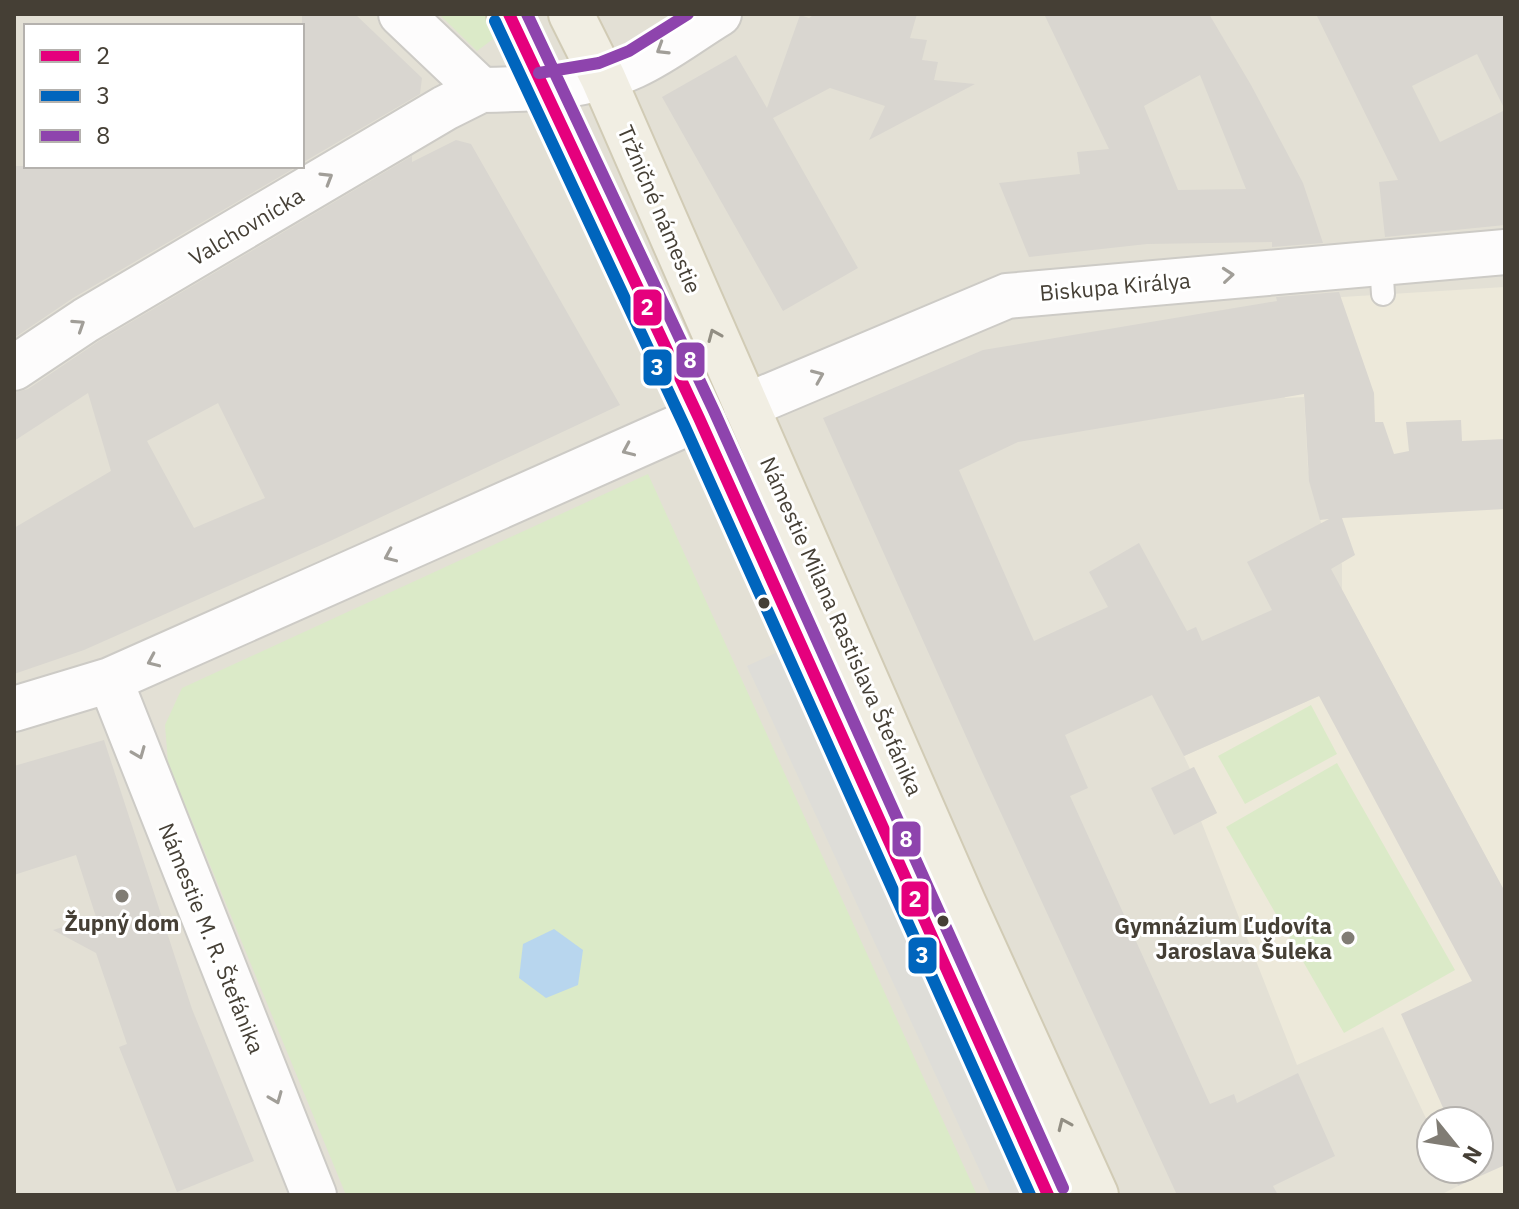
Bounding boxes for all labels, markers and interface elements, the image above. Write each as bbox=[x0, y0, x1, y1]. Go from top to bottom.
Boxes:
legend bbox=[24, 24, 304, 168]
text: 2 bbox=[96, 39, 110, 71]
one-way arrow bbox=[656, 39, 671, 55]
text: 3 bbox=[96, 79, 110, 111]
text: 8 bbox=[96, 119, 110, 151]
street label: Tržničné námestie bbox=[611, 120, 709, 298]
one-way arrow bbox=[318, 172, 333, 188]
street label: Valchovnícka bbox=[183, 180, 309, 272]
street label: Biskupa Királya bbox=[1038, 265, 1192, 307]
one-way arrow bbox=[1222, 266, 1235, 283]
line badge: 2 bbox=[632, 288, 663, 327]
text: 2 bbox=[640, 292, 654, 321]
one-way arrow bbox=[70, 319, 85, 334]
one-way arrow bbox=[708, 329, 724, 343]
line badge: 8 bbox=[675, 341, 706, 379]
text: 8 bbox=[683, 345, 697, 374]
line badge: 3 bbox=[642, 348, 673, 387]
text: 3 bbox=[650, 352, 664, 381]
one-way arrow bbox=[809, 369, 824, 385]
one-way arrow bbox=[622, 441, 636, 457]
street label: Námestie Milana Rastislava Štefánika bbox=[754, 452, 930, 800]
one-way arrow bbox=[384, 546, 399, 562]
unlabelled marker bbox=[756, 595, 772, 611]
one-way arrow bbox=[147, 652, 161, 668]
one-way arrow bbox=[129, 745, 145, 759]
street label: Námestie M. R. Štefánika bbox=[152, 818, 272, 1058]
line badge: 8 bbox=[891, 820, 922, 858]
text: 8 bbox=[899, 824, 913, 853]
line badge: 2 bbox=[900, 880, 930, 918]
text: 2 bbox=[908, 884, 922, 913]
marker: Župný dom bbox=[113, 887, 131, 905]
place label: Župný dom bbox=[64, 908, 180, 937]
place label: Gymnázium Ľudovíta Jaroslava Šuleka bbox=[1114, 911, 1332, 965]
unlabelled marker bbox=[935, 913, 951, 929]
marker: Gymnázium Ľudovíta Jaroslava Šuleka bbox=[1339, 929, 1357, 947]
line badge: 3 bbox=[907, 936, 938, 975]
text: 3 bbox=[915, 940, 929, 969]
one-way arrow bbox=[266, 1090, 283, 1104]
north arrow bbox=[1415, 1105, 1495, 1185]
one-way arrow bbox=[1058, 1118, 1074, 1132]
text: N bbox=[1456, 1141, 1489, 1169]

